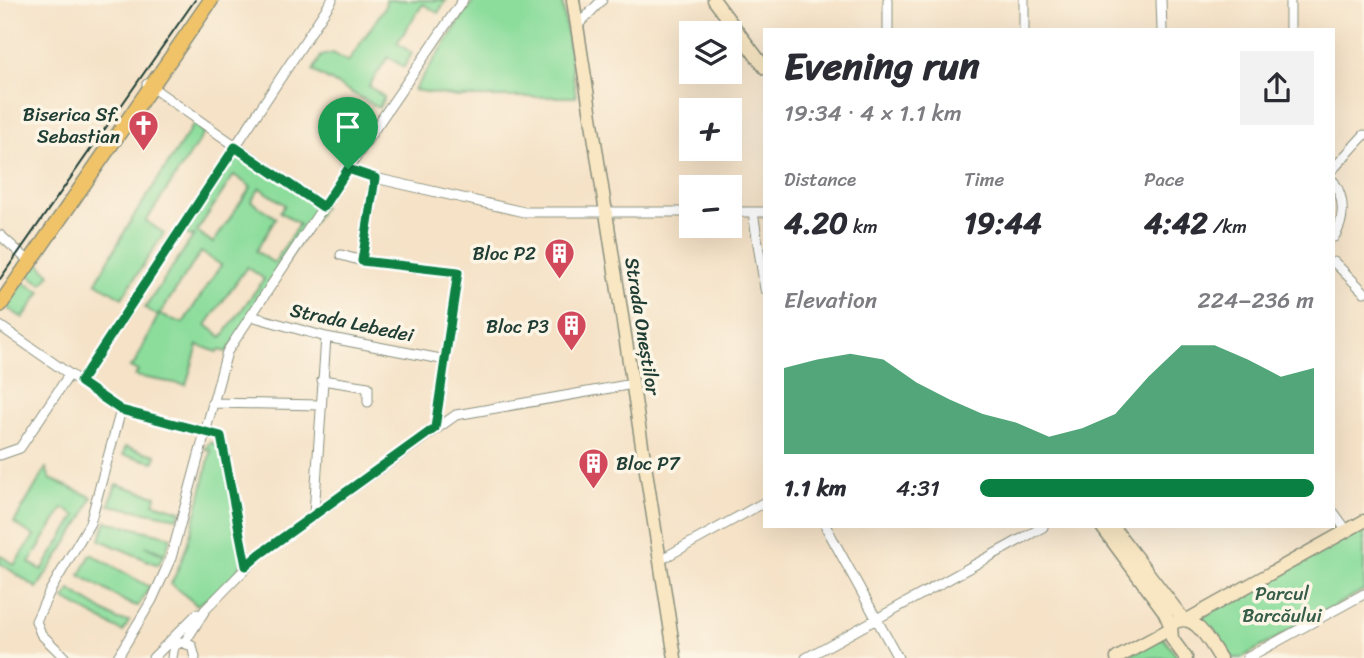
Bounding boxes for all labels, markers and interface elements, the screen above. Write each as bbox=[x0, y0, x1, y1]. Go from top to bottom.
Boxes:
map controls bbox=[679, 21, 742, 238]
button: layers bbox=[679, 21, 742, 84]
text: Evening run bbox=[784, 33, 980, 100]
button: share bbox=[1240, 51, 1314, 125]
text: 19:34 · 4 × 1.1 km bbox=[784, 93, 962, 134]
pin bbox=[318, 97, 378, 169]
place label: Biserica Sf. Sebastian bbox=[23, 98, 120, 153]
button: + bbox=[679, 98, 742, 161]
church icon: Biserica Sf. Sebastian bbox=[126, 108, 160, 152]
icon: arrive bbox=[329, 108, 367, 146]
text: Distance bbox=[784, 163, 856, 196]
text: Time bbox=[964, 163, 1004, 196]
text: Pace bbox=[1144, 163, 1184, 196]
button: − bbox=[679, 175, 742, 238]
text: 4.20 bbox=[784, 196, 848, 250]
text: 19:44 bbox=[964, 196, 1042, 250]
text: 4:42 bbox=[1144, 196, 1208, 250]
text: km bbox=[848, 210, 878, 243]
text: /km bbox=[1208, 210, 1247, 243]
building icon: Bloc P2 bbox=[542, 236, 576, 280]
place label: Bloc P2 bbox=[472, 237, 536, 270]
street label: Strada Oneștilor bbox=[615, 255, 670, 398]
text: Elevation bbox=[784, 280, 877, 321]
text: 224–236 m bbox=[1197, 280, 1314, 321]
street label: Strada Lebedei bbox=[287, 293, 417, 352]
building icon: Bloc P3 bbox=[555, 309, 589, 353]
place label: Bloc P3 bbox=[486, 310, 550, 343]
building icon: Bloc P7 bbox=[576, 446, 610, 490]
place label: Bloc P7 bbox=[616, 447, 681, 480]
text: 1.1 km bbox=[784, 468, 847, 509]
text: 4:31 bbox=[896, 468, 940, 509]
park label: Parcul Barcăului bbox=[1242, 577, 1322, 632]

